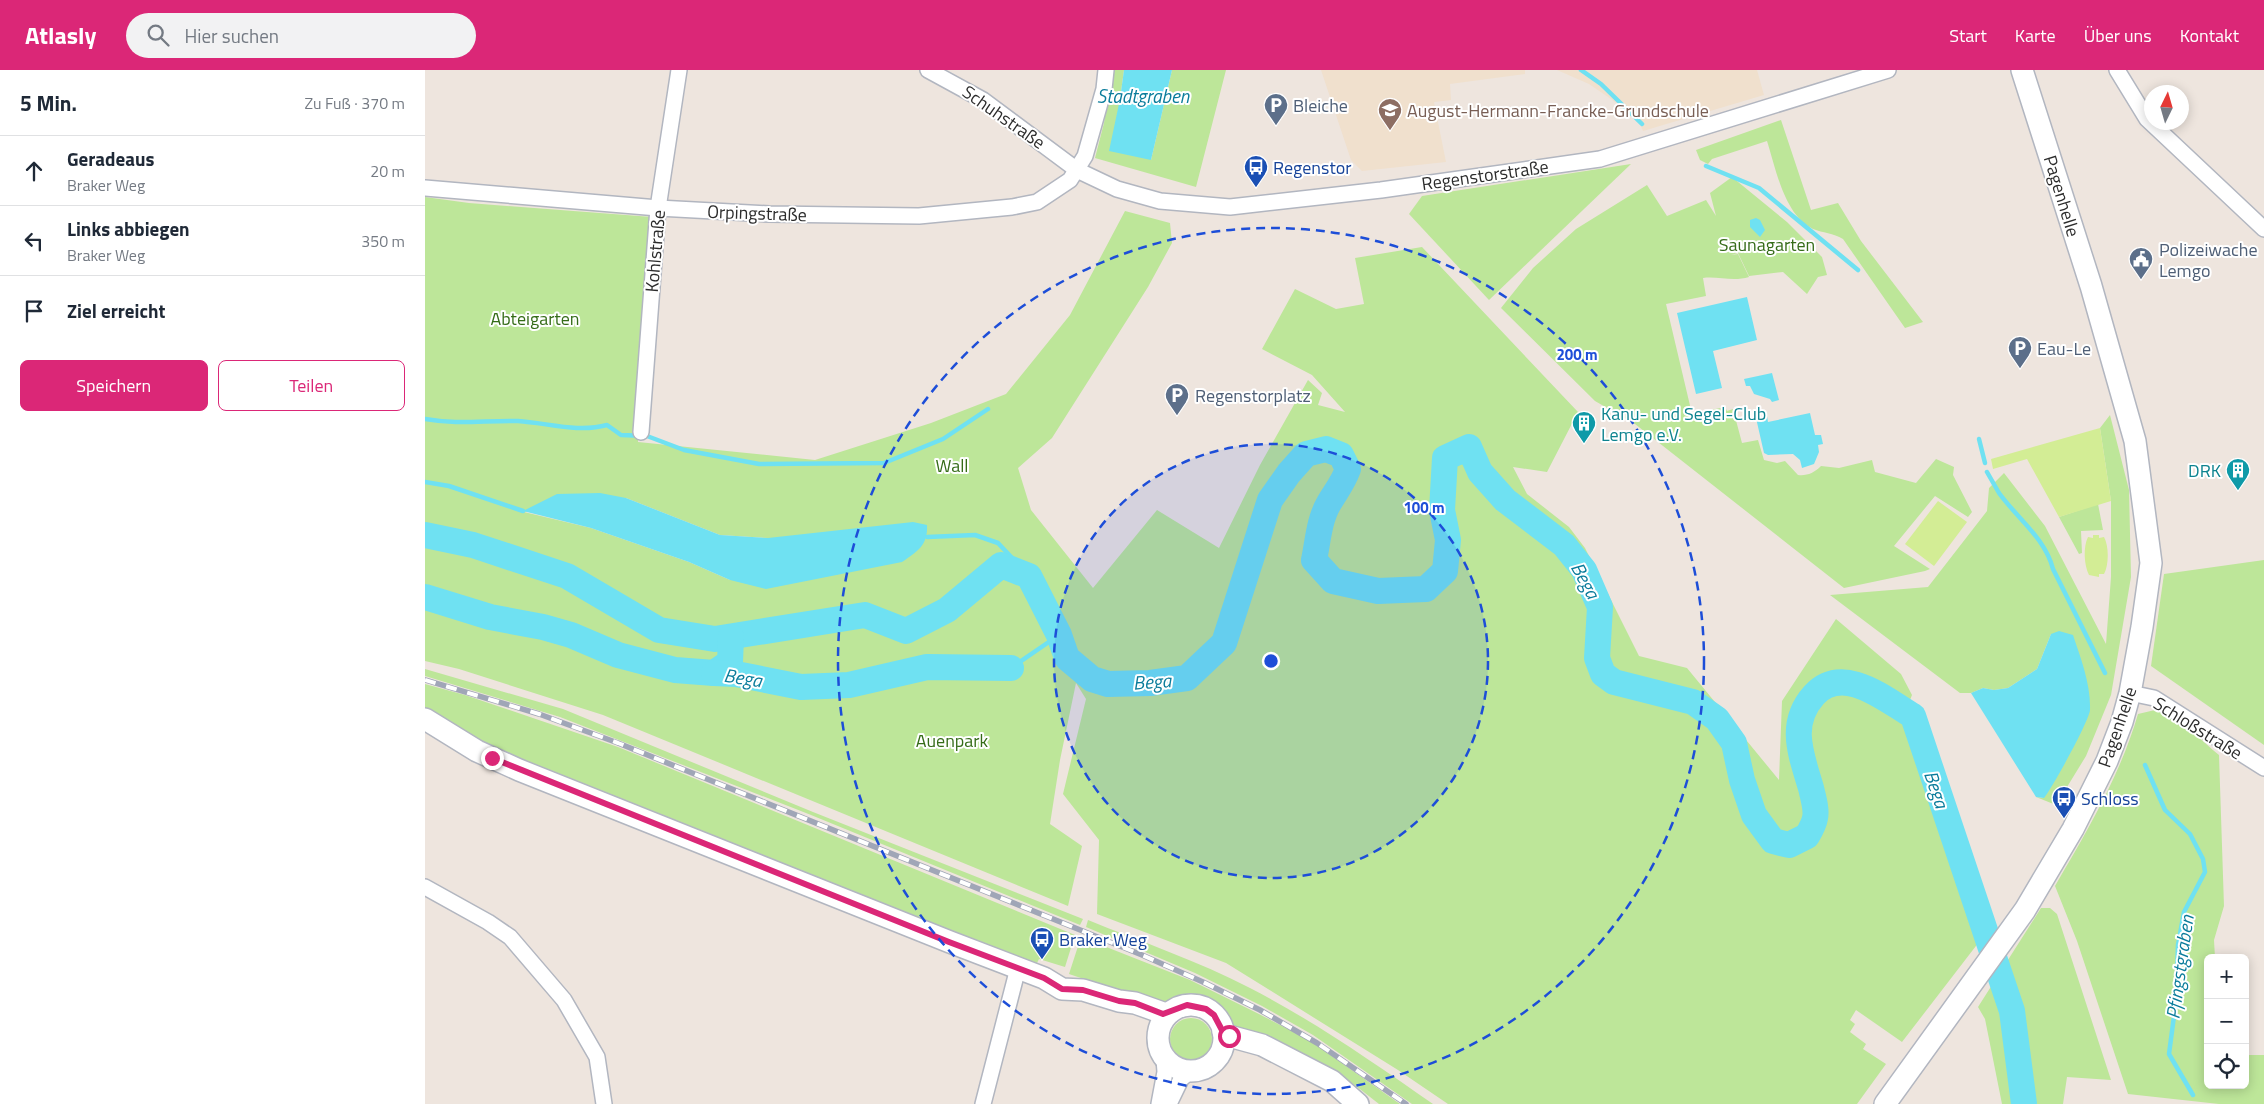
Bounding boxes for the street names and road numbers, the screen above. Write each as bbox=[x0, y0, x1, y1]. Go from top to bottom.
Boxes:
street label: Schuhstraße bbox=[957, 78, 1051, 156]
street label: Pagenhelle bbox=[2037, 152, 2087, 240]
street label: Regenstorstraße bbox=[1420, 153, 1550, 197]
street label: Orpingstraße bbox=[707, 198, 807, 228]
street label: Kohlstraße bbox=[638, 209, 672, 293]
street label: Pagenhelle bbox=[2091, 683, 2143, 771]
street label: Schloßstraße bbox=[2148, 690, 2248, 766]

